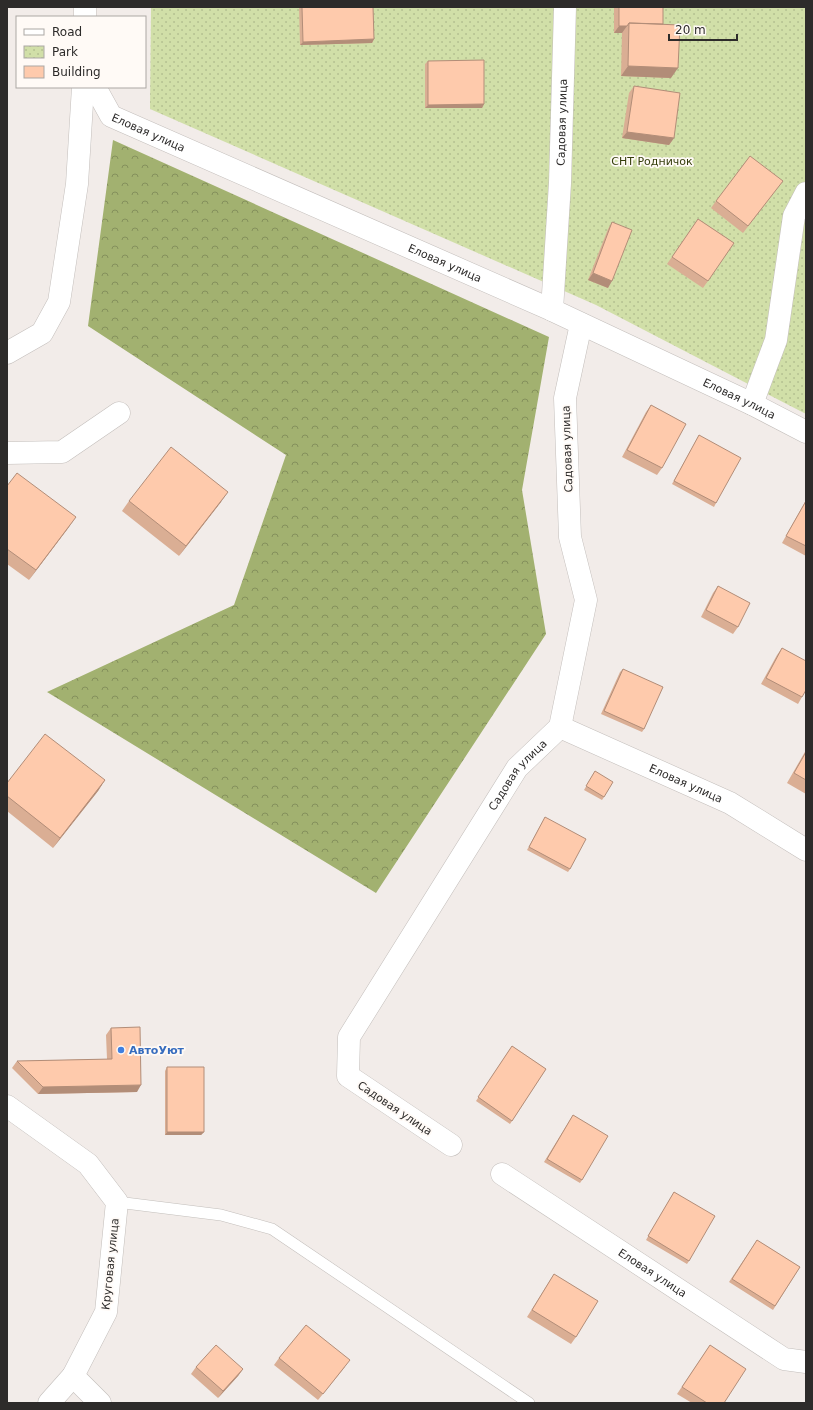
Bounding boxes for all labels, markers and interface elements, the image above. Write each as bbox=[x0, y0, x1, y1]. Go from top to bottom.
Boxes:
legend bbox=[16, 16, 146, 88]
scale bar bbox=[669, 16, 737, 42]
text: 20 m bbox=[675, 23, 706, 37]
text: Road bbox=[52, 25, 82, 39]
text: Park bbox=[52, 45, 78, 59]
text: Building bbox=[52, 65, 101, 79]
street label: Садовая улица bbox=[554, 79, 570, 166]
street label: Еловая улица bbox=[109, 111, 187, 155]
park label: СНТ Родничок bbox=[611, 155, 693, 168]
street label: Еловая улица bbox=[406, 242, 484, 285]
street label: Еловая улица bbox=[701, 376, 778, 422]
street label: Садовая улица bbox=[559, 405, 576, 493]
street label: Садовая улица bbox=[486, 737, 550, 813]
street label: Еловая улица bbox=[647, 762, 725, 806]
place label: АвтоУют bbox=[129, 1044, 185, 1057]
marker: АвтоУют bbox=[116, 1045, 126, 1055]
street label: Садовая улица bbox=[355, 1079, 434, 1138]
street label: Круговая улица bbox=[99, 1218, 122, 1311]
street label: Еловая улица bbox=[616, 1246, 689, 1300]

